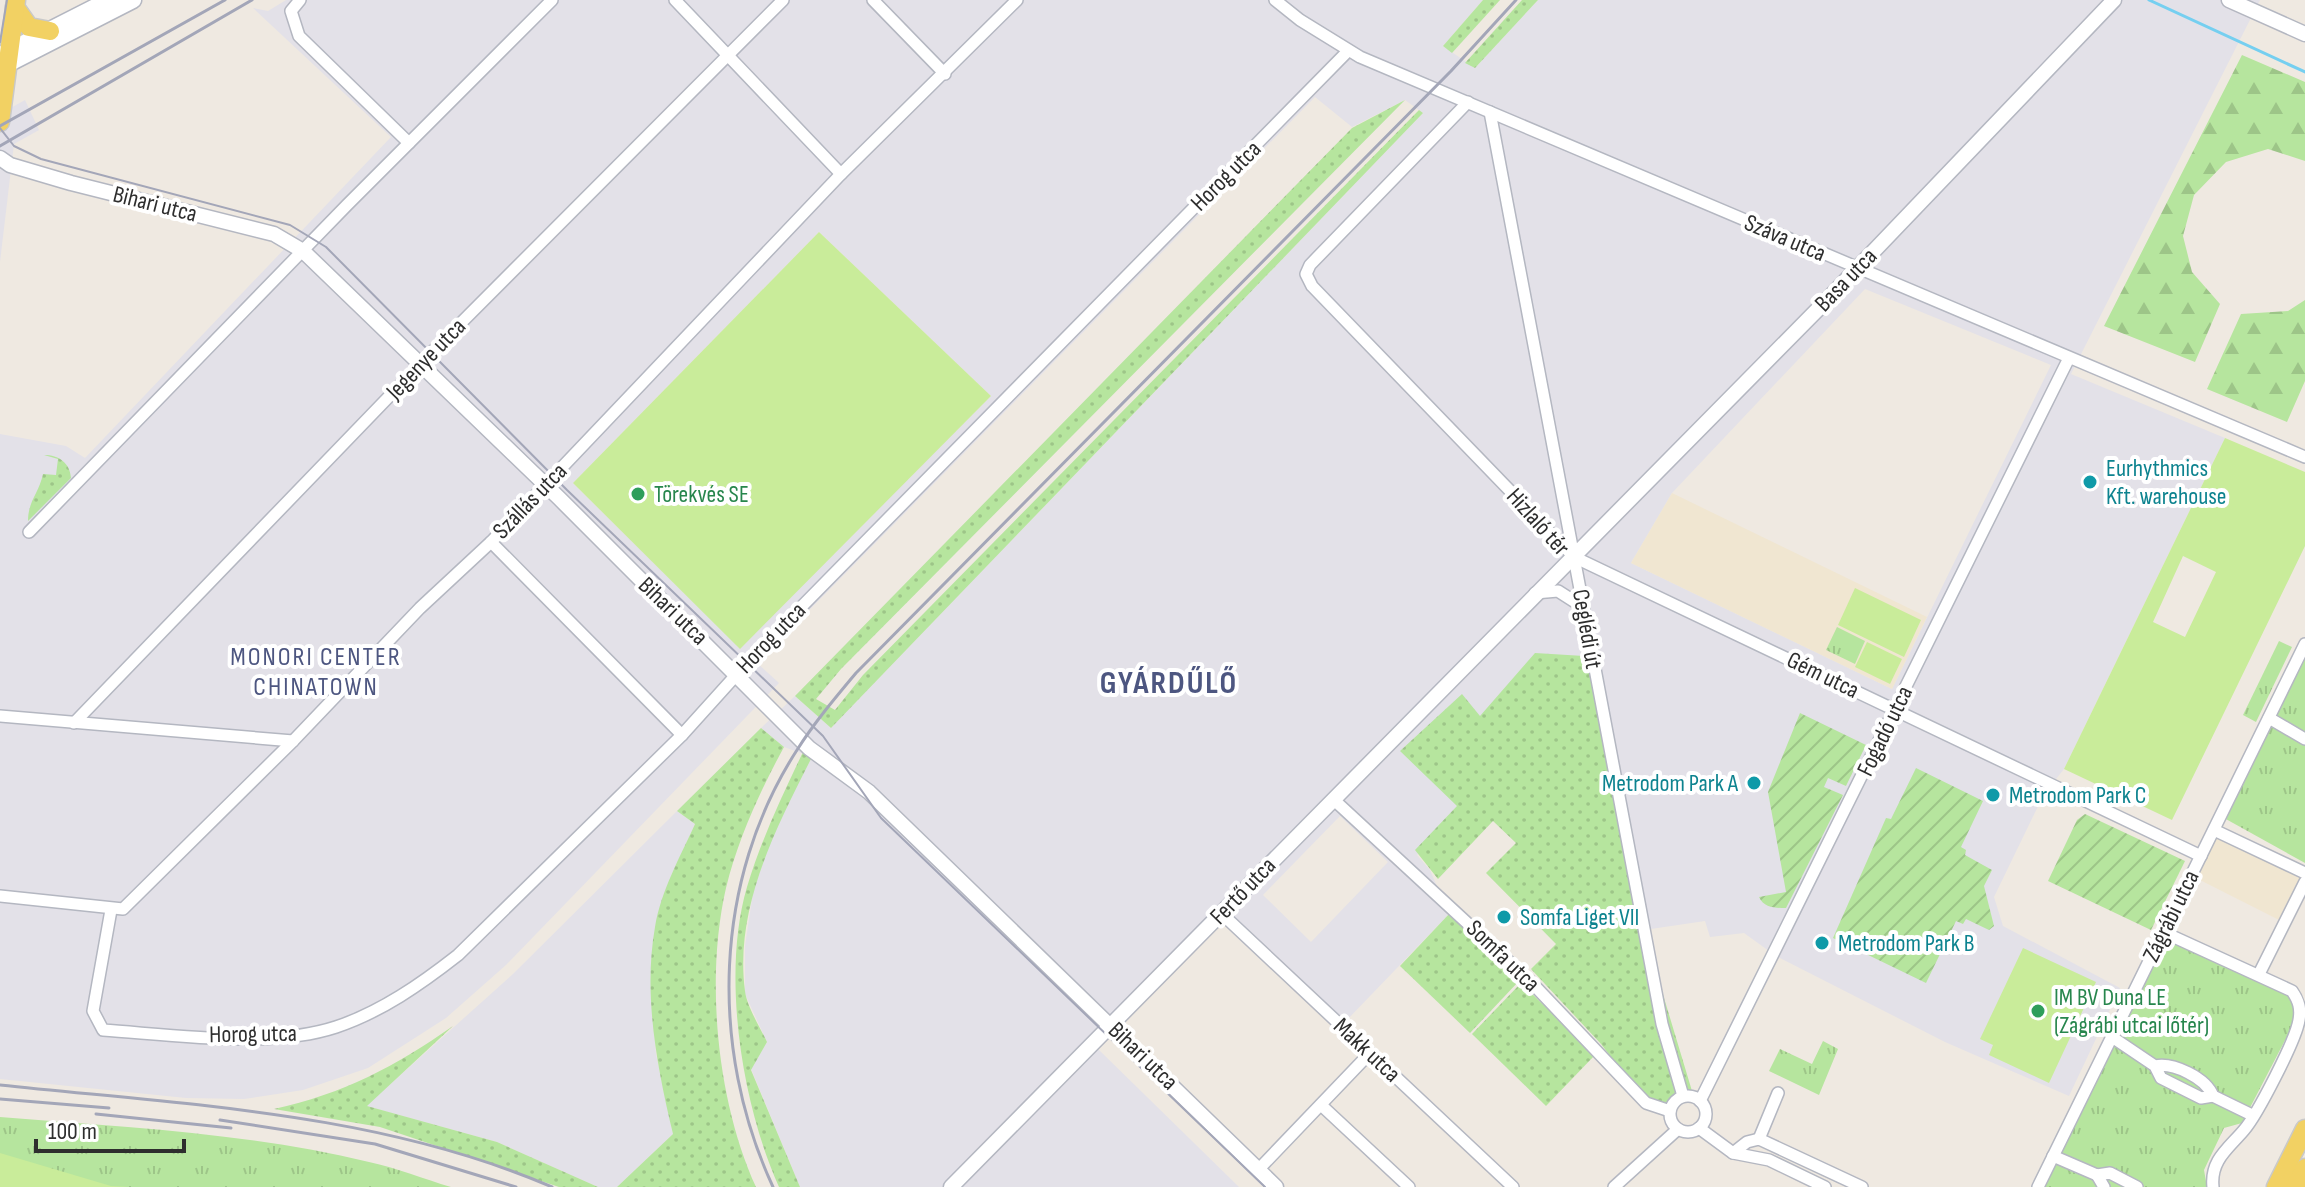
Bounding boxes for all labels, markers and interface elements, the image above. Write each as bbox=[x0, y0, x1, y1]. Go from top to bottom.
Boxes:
street label: Horog utca bbox=[1185, 135, 1267, 217]
street label: Bihari utca bbox=[110, 180, 200, 228]
street label: Száva utca bbox=[1740, 208, 1830, 268]
street label: Basa utca bbox=[1809, 242, 1883, 318]
street label: Jegenye utca bbox=[379, 312, 472, 407]
place label: Eurhythmics Kft. warehouse bbox=[2106, 454, 2226, 511]
street label: Szállás utca bbox=[487, 457, 573, 545]
marker: Eurhythmics Kft. warehouse bbox=[2081, 473, 2099, 491]
place label: Törekvés SE bbox=[654, 480, 749, 509]
street label: Hizlaló tér bbox=[1500, 482, 1576, 562]
marker: Törekvés SE bbox=[629, 485, 647, 503]
street label: Bihari utca bbox=[632, 571, 714, 651]
street label: Ceglédi út bbox=[1566, 587, 1608, 671]
street label: Horog utca bbox=[730, 596, 812, 680]
district label: MONORI CENTER CHINATOWN bbox=[230, 642, 402, 703]
street label: Gém utca bbox=[1782, 645, 1864, 705]
district label: GYÁRDŰLŐ bbox=[1100, 664, 1238, 703]
street label: Fogadó utca bbox=[1851, 681, 1919, 781]
place label: Metrodom Park A bbox=[1602, 769, 1739, 798]
marker: Metrodom Park A bbox=[1745, 774, 1763, 792]
place label: Metrodom Park C bbox=[2009, 781, 2146, 810]
marker: Metrodom Park C bbox=[1984, 786, 2002, 804]
street label: Fertő utca bbox=[1204, 851, 1282, 931]
street label: Zágrábi utca bbox=[2136, 866, 2206, 966]
place label: Somfa Liget VII bbox=[1520, 903, 1639, 932]
marker: Somfa Liget VII bbox=[1495, 908, 1513, 926]
street label: Somfa utca bbox=[1460, 914, 1546, 998]
place label: Metrodom Park B bbox=[1838, 929, 1974, 958]
marker: Metrodom Park B bbox=[1813, 934, 1831, 952]
place label: IM BV Duna LE (Zágrábi utcai lőtér) bbox=[2054, 983, 2209, 1040]
marker: IM BV Duna LE (Zágrábi utcai lőtér) bbox=[2029, 1002, 2047, 1020]
street label: Makk utca bbox=[1327, 1012, 1407, 1088]
street label: Bihari utca bbox=[1102, 1016, 1184, 1096]
street label: Horog utca bbox=[209, 1019, 297, 1049]
scale bar bbox=[36, 1103, 184, 1153]
text: 100 m bbox=[48, 1117, 97, 1146]

